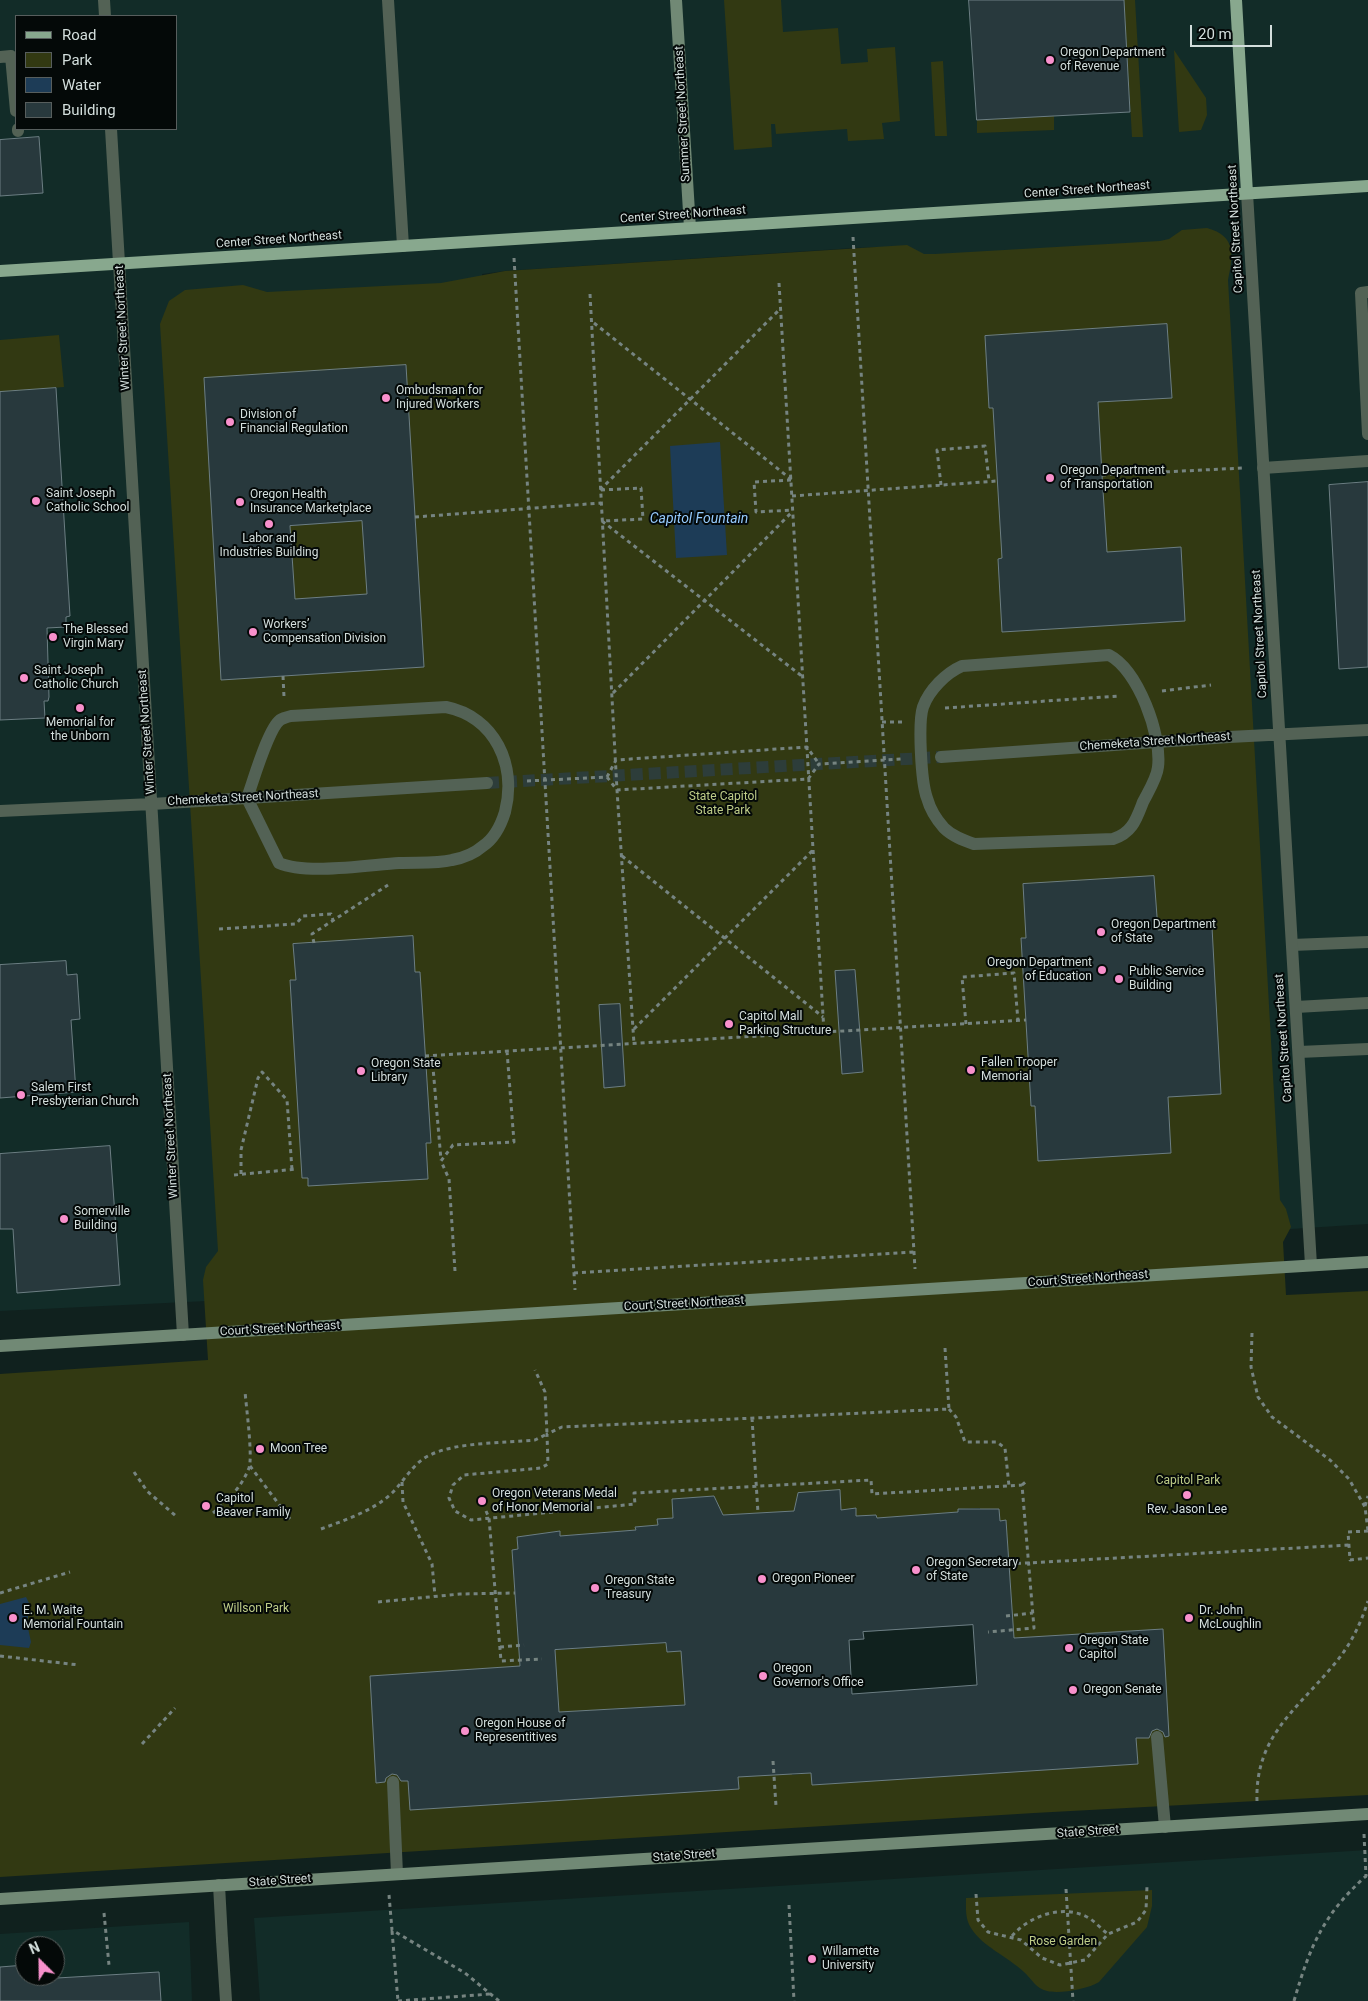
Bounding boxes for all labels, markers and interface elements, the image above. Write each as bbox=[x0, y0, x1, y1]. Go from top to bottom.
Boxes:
legend bbox=[15, 15, 178, 130]
scale bar bbox=[1193, 15, 1276, 47]
text: 20 m bbox=[1198, 25, 1232, 43]
text: Road bbox=[62, 26, 96, 44]
street label: Summer Street Northeast bbox=[672, 46, 694, 182]
place label: Oregon Department of Revenue bbox=[1060, 46, 1165, 74]
text: Park bbox=[62, 51, 92, 69]
marker: Oregon Department of Revenue bbox=[1044, 54, 1056, 66]
text: Water bbox=[62, 76, 101, 94]
text: Building bbox=[62, 101, 116, 119]
street label: Capitol Street Northeast bbox=[1225, 164, 1247, 294]
street label: Center Street Northeast bbox=[1024, 178, 1150, 202]
street label: Center Street Northeast bbox=[620, 203, 746, 227]
street label: Center Street Northeast bbox=[216, 228, 342, 252]
street label: Winter Street Northeast bbox=[113, 265, 133, 391]
place label: Ombudsman for Injured Workers bbox=[396, 384, 483, 412]
marker: Ombudsman for Injured Workers bbox=[380, 392, 392, 404]
place label: Division of Financial Regulation bbox=[240, 408, 348, 436]
marker: Division of Financial Regulation bbox=[224, 416, 236, 428]
place label: Oregon Department of Transportation bbox=[1060, 464, 1165, 492]
marker: Oregon Department of Transportation bbox=[1044, 472, 1056, 484]
place label: Saint Joseph Catholic School bbox=[46, 487, 129, 515]
place label: Oregon Health Insurance Marketplace bbox=[250, 488, 371, 516]
marker: Saint Joseph Catholic School bbox=[30, 495, 42, 507]
marker: Oregon Health Insurance Marketplace bbox=[234, 496, 246, 508]
water label: Capitol Fountain bbox=[650, 511, 748, 527]
marker: Labor and Industries Building bbox=[263, 518, 275, 530]
place label: Labor and Industries Building bbox=[220, 532, 318, 560]
street label: Capitol Street Northeast bbox=[1249, 569, 1271, 699]
place label: Workers’ Compensation Division bbox=[263, 618, 386, 646]
place label: The Blessed Virgin Mary bbox=[63, 623, 128, 651]
marker: Workers’ Compensation Division bbox=[247, 626, 259, 638]
marker: The Blessed Virgin Mary bbox=[47, 631, 59, 643]
place label: Saint Joseph Catholic Church bbox=[34, 664, 119, 692]
street label: Winter Street Northeast bbox=[135, 669, 159, 795]
marker: Saint Joseph Catholic Church bbox=[18, 672, 30, 684]
marker: Memorial for the Unborn bbox=[74, 702, 86, 714]
place label: Memorial for the Unborn bbox=[46, 716, 114, 744]
street label: Chemeketa Street Northeast bbox=[1079, 730, 1231, 754]
street label: Chemeketa Street Northeast bbox=[167, 787, 319, 809]
park label: State Capitol State Park bbox=[689, 790, 757, 818]
place label: Oregon Department of State bbox=[1111, 918, 1216, 946]
marker: Oregon Department of State bbox=[1095, 926, 1107, 938]
place label: Oregon Department of Education bbox=[987, 956, 1092, 984]
marker: Oregon Department of Education bbox=[1096, 964, 1108, 976]
place label: Public Service Building bbox=[1129, 965, 1204, 993]
marker: Public Service Building bbox=[1113, 973, 1125, 985]
street label: Capitol Street Northeast bbox=[1272, 973, 1296, 1103]
place label: Capitol Mall Parking Structure bbox=[739, 1010, 831, 1038]
marker: Capitol Mall Parking Structure bbox=[723, 1018, 735, 1030]
place label: Fallen Trooper Memorial bbox=[981, 1056, 1057, 1084]
place label: Oregon State Library bbox=[371, 1057, 441, 1085]
marker: Fallen Trooper Memorial bbox=[965, 1064, 977, 1076]
marker: Oregon State Library bbox=[355, 1065, 367, 1077]
street label: Winter Street Northeast bbox=[161, 1073, 181, 1199]
place label: Salem First Presbyterian Church bbox=[31, 1081, 139, 1109]
marker: Salem First Presbyterian Church bbox=[15, 1089, 27, 1101]
place label: Somerville Building bbox=[74, 1205, 130, 1233]
marker: Somerville Building bbox=[58, 1213, 70, 1225]
street label: Court Street Northeast bbox=[1027, 1268, 1149, 1290]
street label: Court Street Northeast bbox=[623, 1294, 745, 1314]
street label: Court Street Northeast bbox=[219, 1319, 341, 1339]
place label: Moon Tree bbox=[270, 1442, 327, 1456]
marker: Moon Tree bbox=[254, 1443, 266, 1455]
park label: Capitol Park bbox=[1156, 1474, 1220, 1488]
place label: Oregon Veterans Medal of Honor Memorial bbox=[492, 1487, 617, 1515]
marker: Rev. Jason Lee bbox=[1181, 1489, 1193, 1501]
place label: Capitol Beaver Family bbox=[216, 1492, 290, 1520]
marker: Oregon Veterans Medal of Honor Memorial bbox=[476, 1495, 488, 1507]
marker: Capitol Beaver Family bbox=[200, 1500, 212, 1512]
place label: Rev. Jason Lee bbox=[1147, 1503, 1227, 1517]
place label: Oregon Secretary of State bbox=[926, 1556, 1018, 1584]
marker: Oregon Secretary of State bbox=[910, 1564, 922, 1576]
place label: Oregon Pioneer bbox=[772, 1572, 855, 1586]
marker: Oregon Pioneer bbox=[756, 1573, 768, 1585]
place label: Oregon State Treasury bbox=[605, 1574, 675, 1602]
marker: Oregon State Treasury bbox=[589, 1582, 601, 1594]
park label: Willson Park bbox=[223, 1602, 289, 1616]
place label: E. M. Waite Memorial Fountain bbox=[23, 1604, 123, 1632]
place label: Dr. John McLoughlin bbox=[1199, 1604, 1261, 1632]
marker: E. M. Waite Memorial Fountain bbox=[7, 1612, 19, 1624]
marker: Dr. John McLoughlin bbox=[1183, 1612, 1195, 1624]
place label: Oregon State Capitol bbox=[1079, 1634, 1149, 1662]
marker: Oregon State Capitol bbox=[1063, 1642, 1075, 1654]
place label: Oregon Governor's Office bbox=[773, 1662, 864, 1690]
marker: Oregon Governor's Office bbox=[757, 1670, 769, 1682]
place label: Oregon Senate bbox=[1083, 1683, 1162, 1697]
marker: Oregon Senate bbox=[1067, 1684, 1079, 1696]
place label: Oregon House of Representitives bbox=[475, 1717, 565, 1745]
marker: Oregon House of Representitives bbox=[459, 1725, 471, 1737]
street label: State Street bbox=[1056, 1823, 1120, 1841]
street label: State Street bbox=[652, 1847, 716, 1865]
street label: State Street bbox=[248, 1872, 312, 1890]
park label: Rose Garden bbox=[1029, 1935, 1097, 1949]
north arrow bbox=[15, 1936, 65, 1986]
text: N bbox=[27, 1939, 42, 1957]
place label: Willamette University bbox=[822, 1945, 879, 1973]
marker: Willamette University bbox=[806, 1953, 818, 1965]

